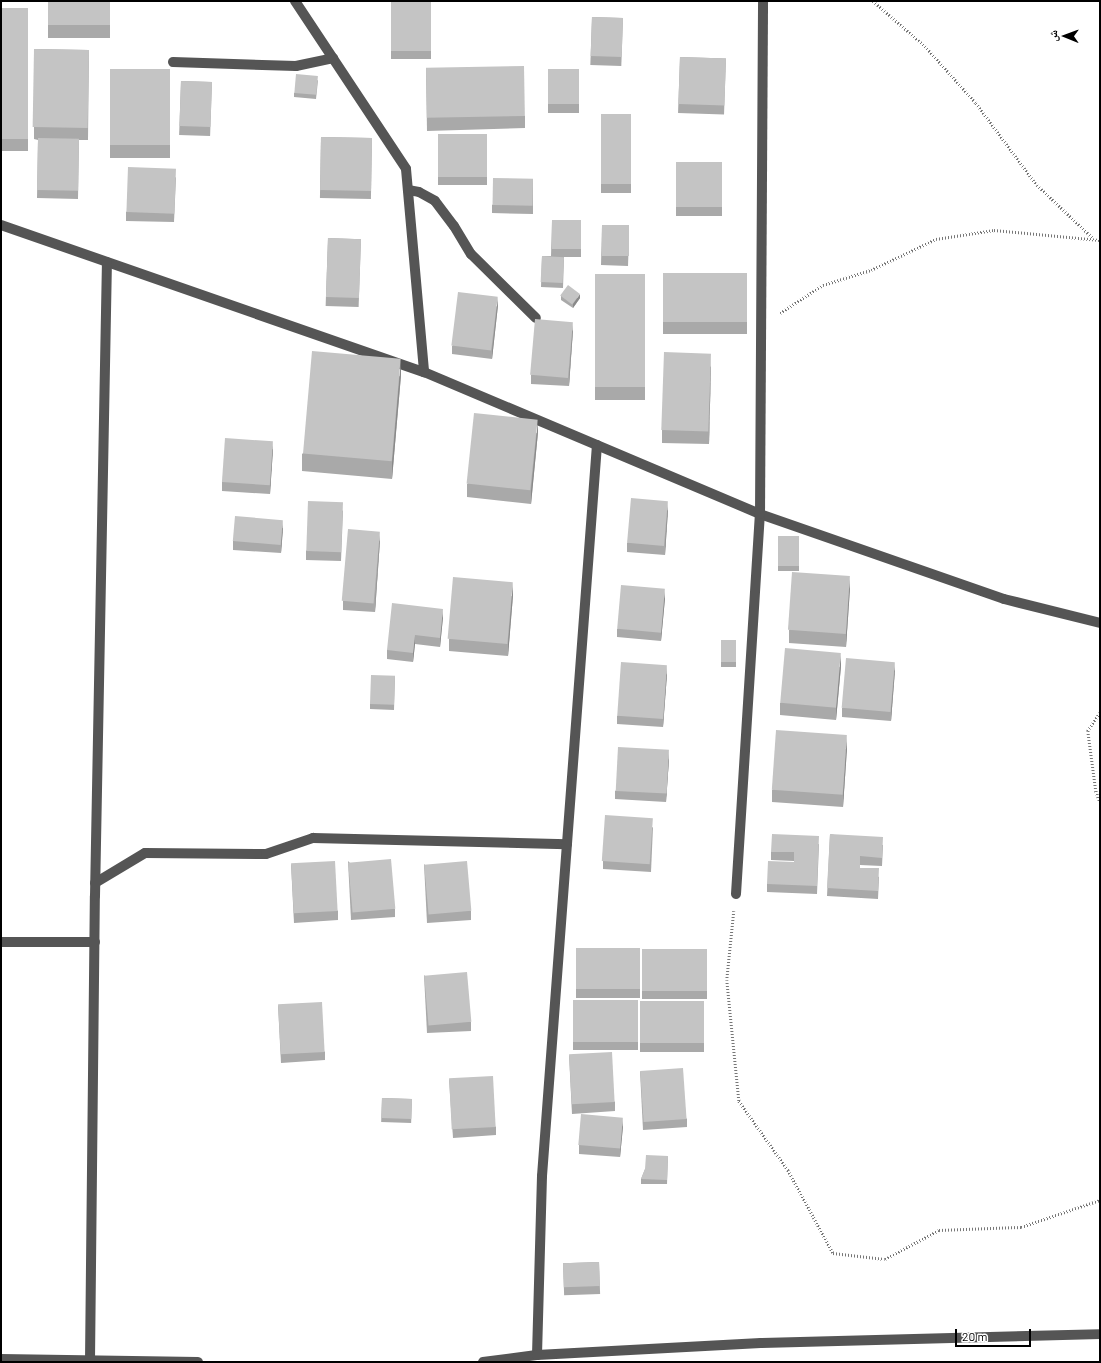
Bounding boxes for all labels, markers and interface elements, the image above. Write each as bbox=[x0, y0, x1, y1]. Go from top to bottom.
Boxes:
north arrow bbox=[1045, 16, 1085, 56]
text: ش bbox=[1046, 30, 1059, 42]
scale bar bbox=[957, 1321, 1033, 1347]
text: 20 m bbox=[962, 1329, 988, 1343]

